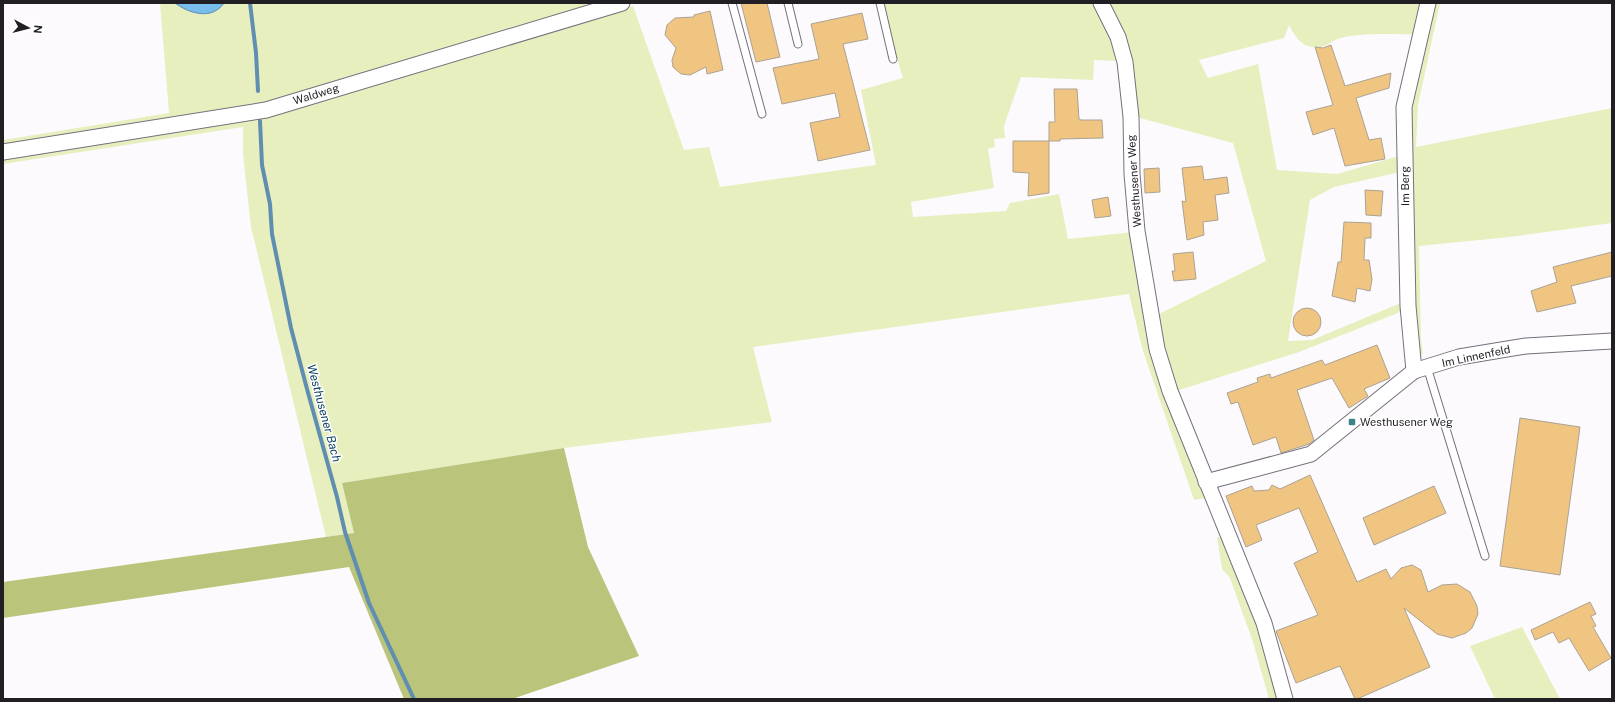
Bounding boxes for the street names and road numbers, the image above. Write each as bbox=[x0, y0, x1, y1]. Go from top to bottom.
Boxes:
street label: Waldweg bbox=[292, 81, 340, 107]
street label: Westhusener Weg bbox=[1125, 134, 1143, 228]
street label: Im Berg bbox=[1399, 166, 1411, 206]
street label: Im Linnenfeld bbox=[1441, 343, 1511, 369]

